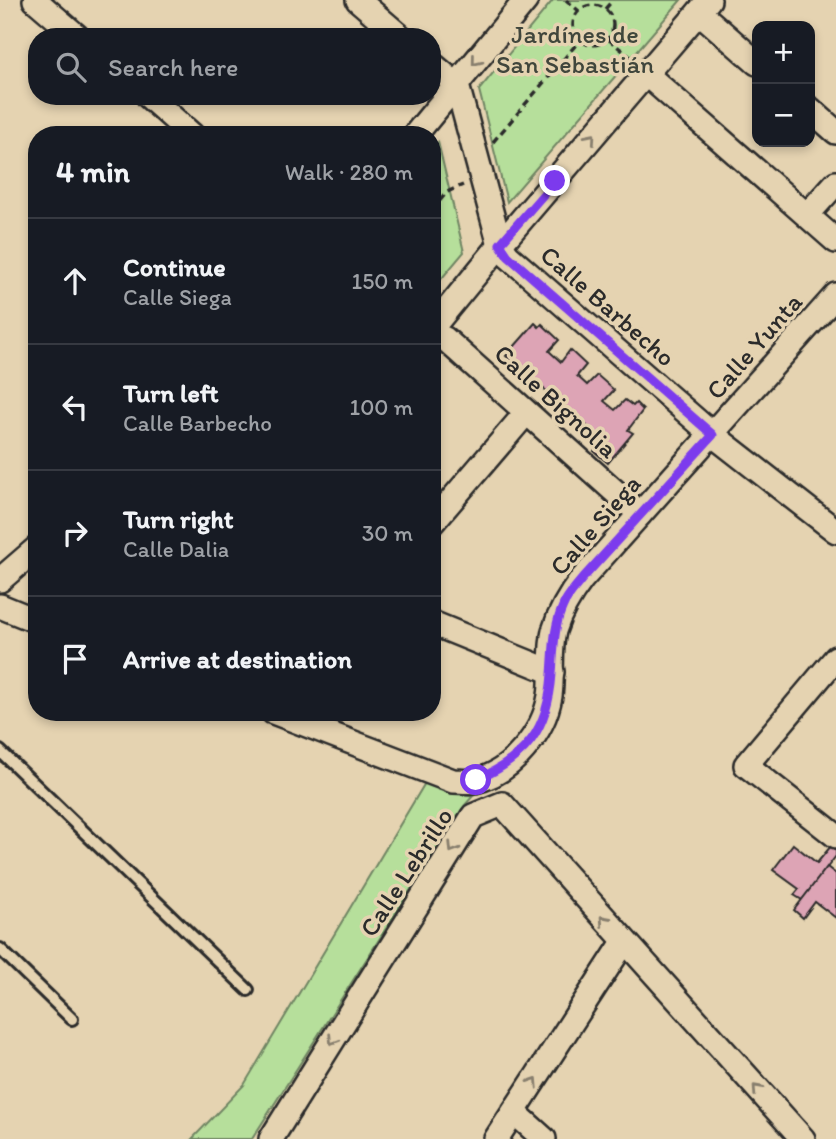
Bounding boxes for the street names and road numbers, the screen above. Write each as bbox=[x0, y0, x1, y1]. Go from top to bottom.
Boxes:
street label: Calle Barbecho bbox=[534, 239, 682, 373]
street label: Calle Yunta bbox=[699, 286, 809, 406]
street label: Calle Bignolia bbox=[488, 337, 625, 465]
street label: Calle Siega bbox=[543, 468, 648, 582]
street label: Calle Lebrillo bbox=[352, 801, 460, 943]

